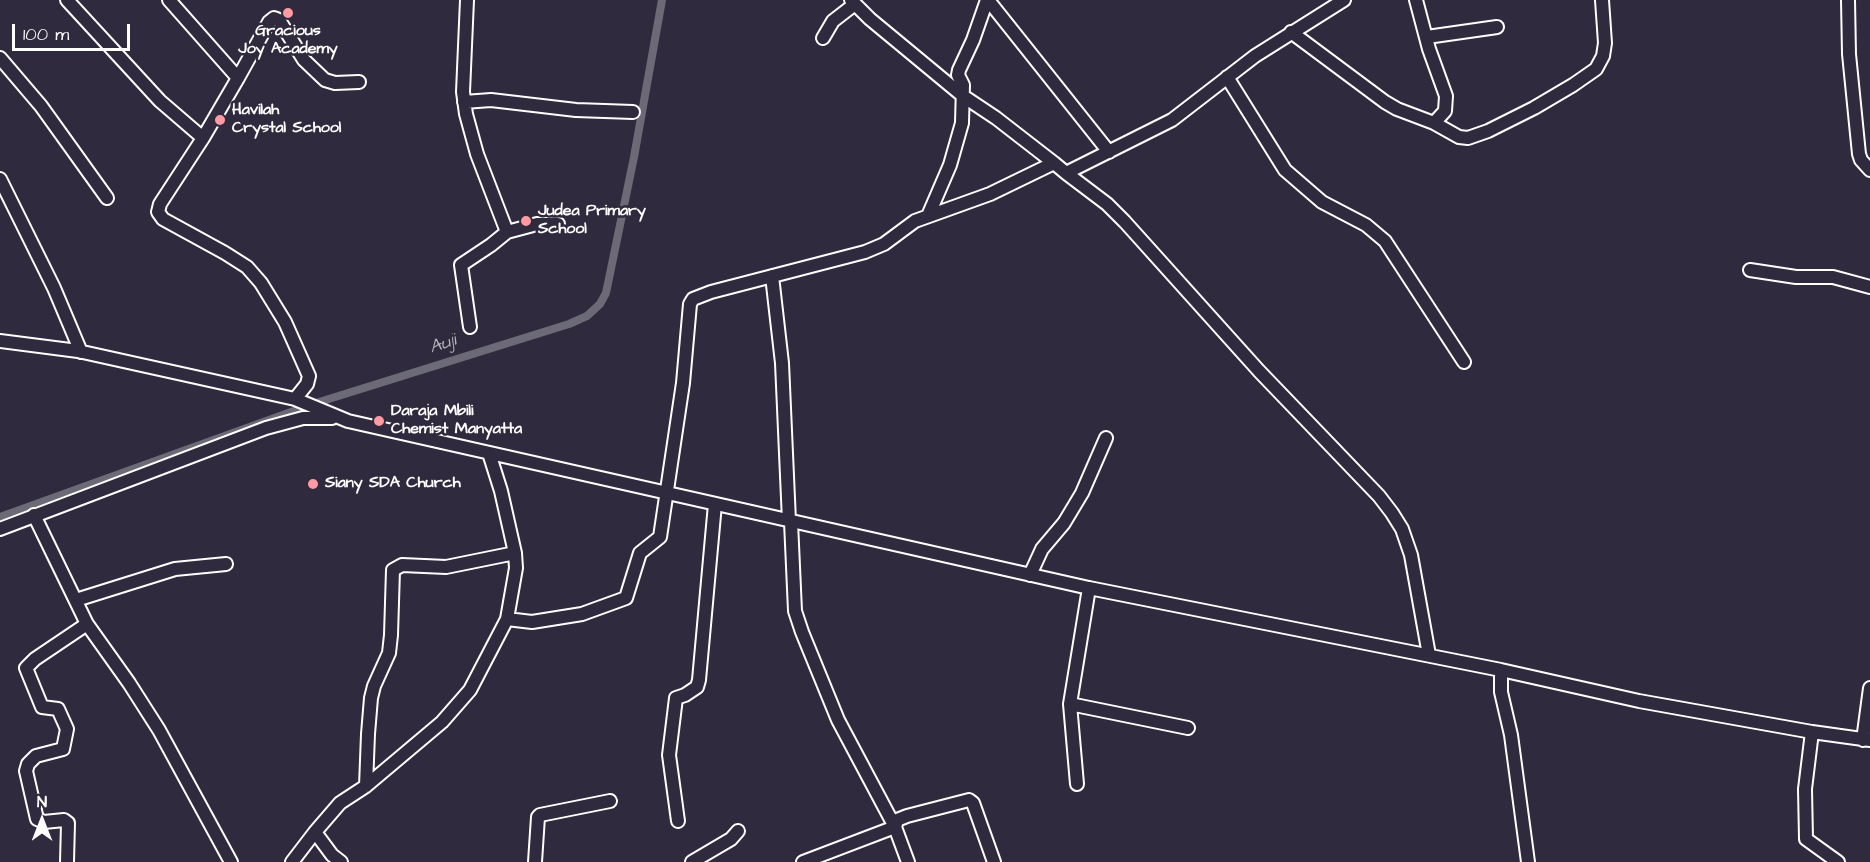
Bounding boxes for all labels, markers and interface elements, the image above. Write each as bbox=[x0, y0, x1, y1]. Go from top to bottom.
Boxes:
marker: Gracious Joy Academy bbox=[281, 6, 295, 20]
scale bar bbox=[15, 12, 134, 50]
text: 100 m bbox=[23, 22, 69, 47]
place label: Gracious Joy Academy bbox=[238, 22, 338, 60]
place label: Havilah Crystal School bbox=[232, 101, 341, 139]
marker: Havilah Crystal School bbox=[213, 113, 227, 127]
place label: Judea Primary School bbox=[538, 202, 646, 240]
marker: Judea Primary School bbox=[519, 214, 533, 228]
water label: Auji bbox=[427, 331, 459, 359]
place label: Daraja Mbili Chemist Manyatta bbox=[391, 402, 522, 440]
marker: Daraja Mbili Chemist Manyatta bbox=[372, 414, 386, 428]
place label: Siany SDA Church bbox=[325, 474, 461, 494]
marker: Siany SDA Church bbox=[306, 477, 320, 491]
north arrow bbox=[12, 790, 72, 850]
text: N bbox=[37, 791, 47, 813]

